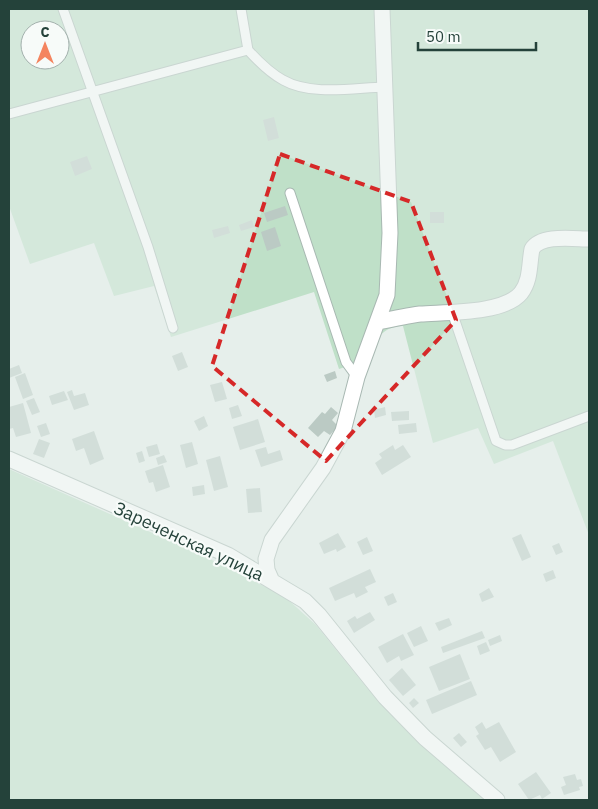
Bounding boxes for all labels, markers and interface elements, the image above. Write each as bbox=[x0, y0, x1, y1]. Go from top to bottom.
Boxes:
north arrow bbox=[20, 20, 70, 70]
scale bar bbox=[418, 20, 536, 52]
text: С bbox=[40, 23, 50, 41]
text: 50 m bbox=[426, 27, 461, 46]
street label: Зареченская улица bbox=[110, 496, 268, 586]

